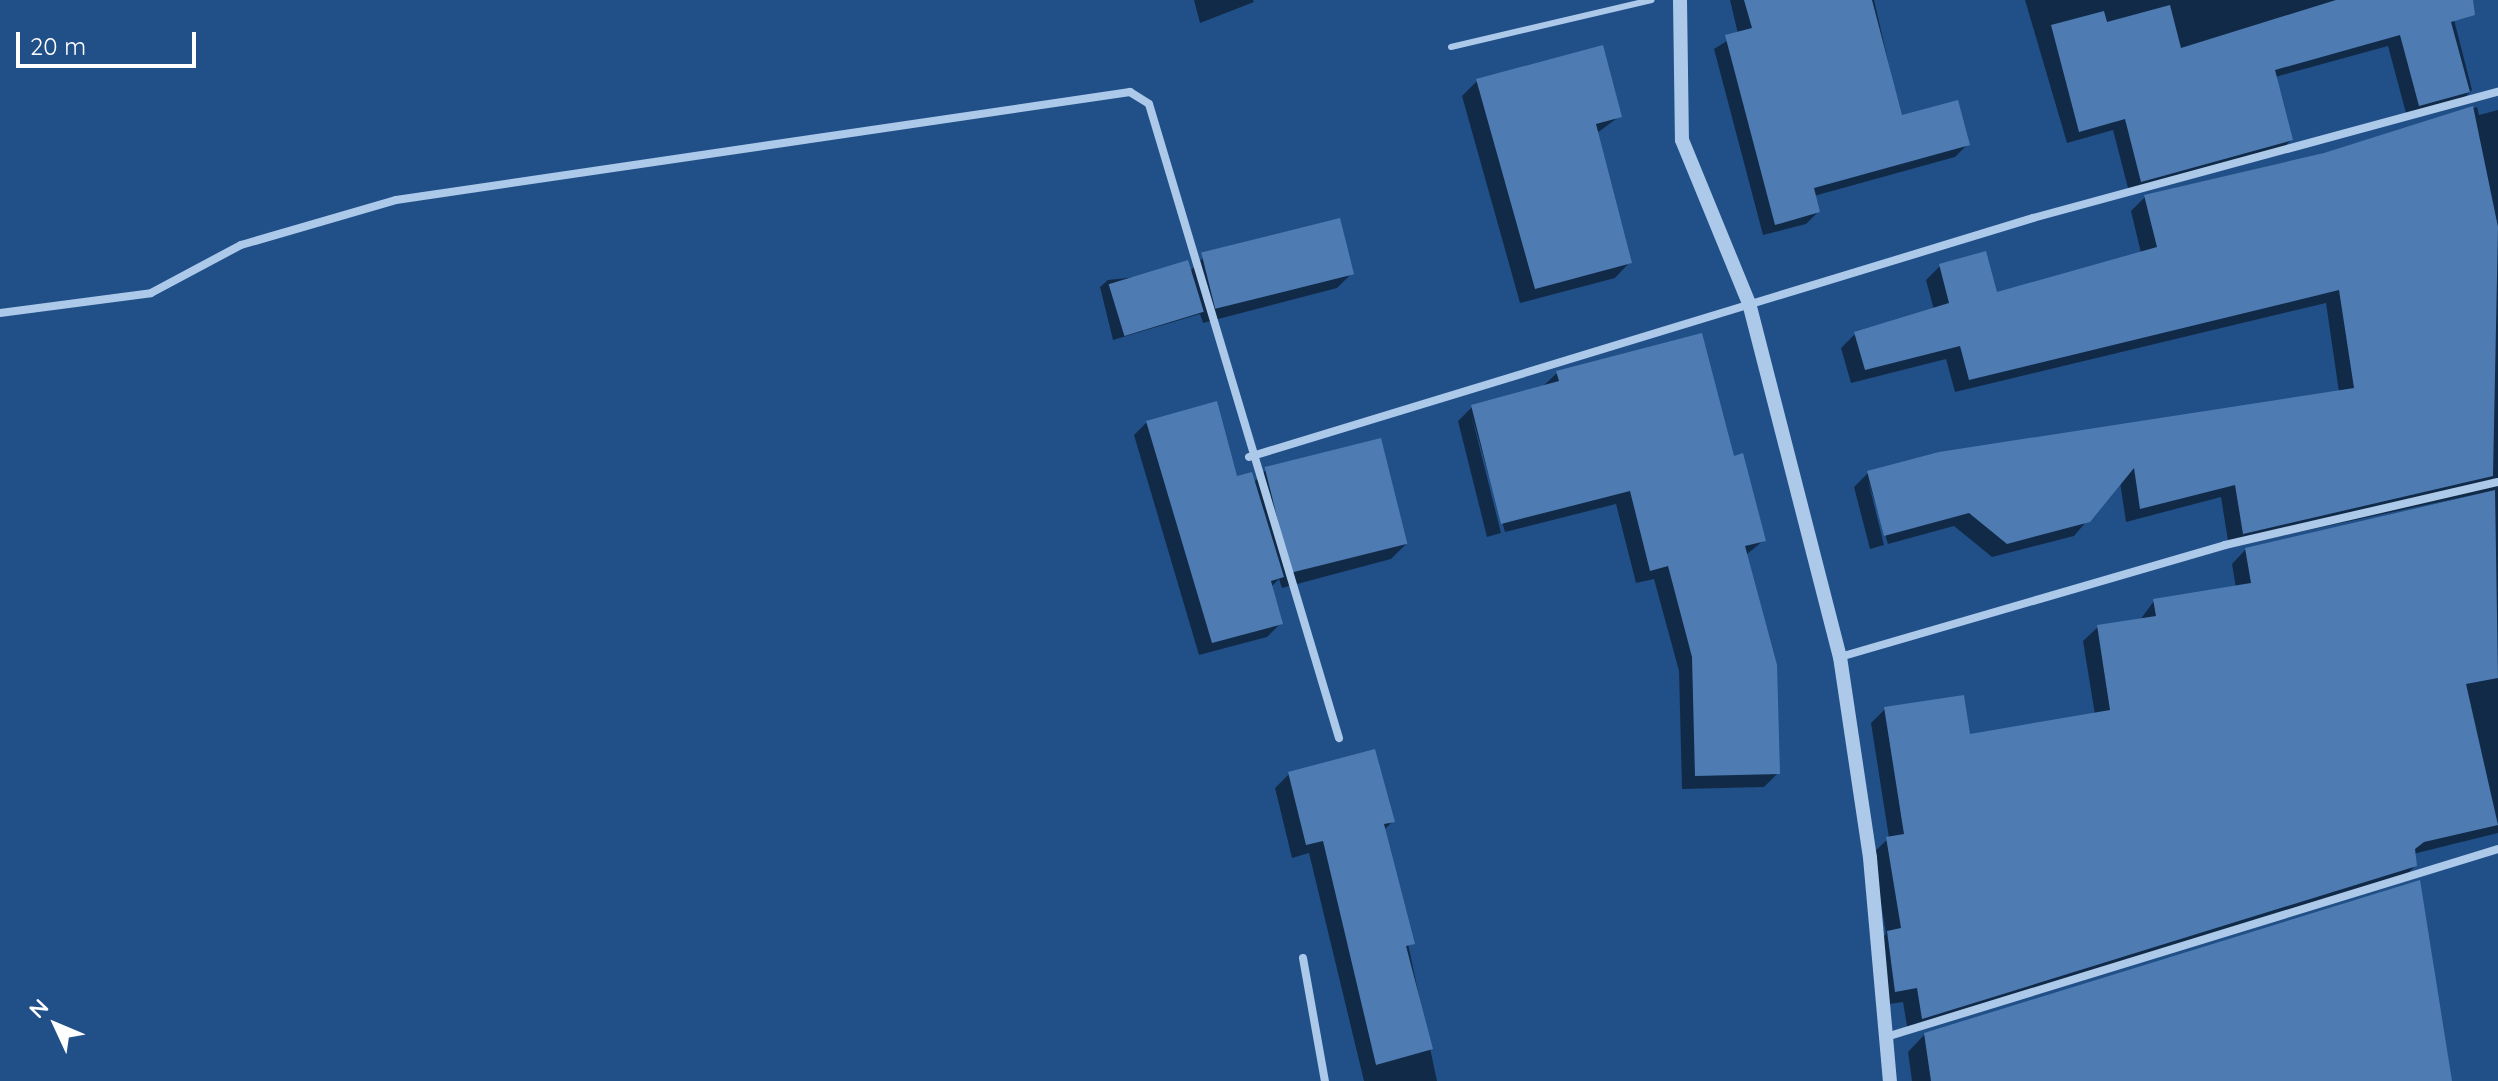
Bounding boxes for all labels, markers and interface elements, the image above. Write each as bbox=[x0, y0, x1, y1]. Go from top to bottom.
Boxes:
scale bar bbox=[20, 16, 200, 66]
text: 20 m bbox=[30, 31, 86, 61]
north arrow bbox=[16, 985, 96, 1065]
text: N bbox=[23, 993, 54, 1024]

